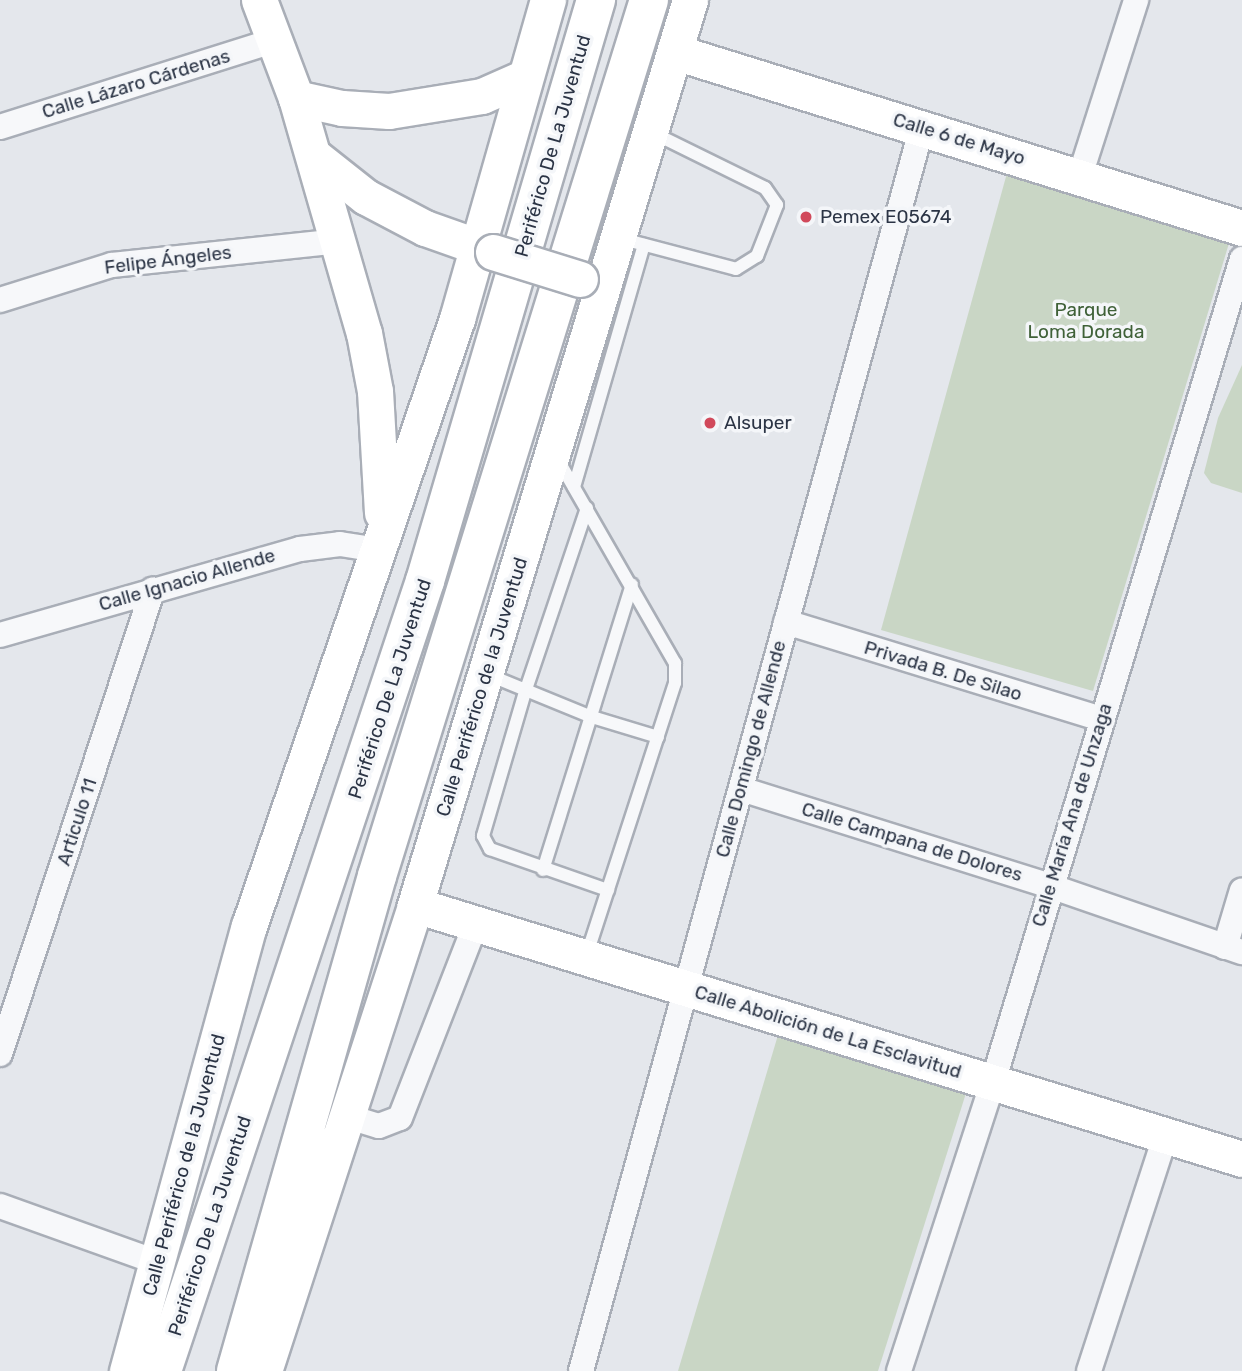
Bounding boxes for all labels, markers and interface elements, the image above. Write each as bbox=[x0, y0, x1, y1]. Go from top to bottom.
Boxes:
street label: Periférico De La Juventud bbox=[510, 32, 596, 260]
street label: Calle Lázaro Cárdenas bbox=[39, 45, 233, 123]
street label: Calle 6 de Mayo bbox=[890, 108, 1028, 170]
place label: Pemex E05674 bbox=[820, 206, 952, 228]
marker: Pemex E05674 bbox=[798, 209, 814, 225]
street label: Felipe Ángeles bbox=[103, 241, 233, 279]
park label: Parque Loma Dorada bbox=[1028, 299, 1144, 343]
place label: Alsuper bbox=[724, 412, 792, 434]
marker: Alsuper bbox=[702, 415, 718, 431]
street label: Calle Ignacio Allende bbox=[96, 544, 278, 616]
street label: Calle Periférico de la Juventud bbox=[432, 555, 532, 819]
street label: Periférico De La Juventud bbox=[344, 576, 436, 802]
street label: Privada B. De Silao bbox=[861, 636, 1025, 706]
street label: Calle Domingo de Allende bbox=[711, 638, 791, 860]
street label: Calle María Ana de Unzaga bbox=[1027, 700, 1117, 930]
street label: Articulo 11 bbox=[52, 776, 102, 868]
street label: Calle Campana de Dolores bbox=[799, 798, 1025, 886]
street label: Calle Abolición de La Esclavitud bbox=[692, 980, 964, 1084]
street label: Calle Periférico de la Juventud bbox=[138, 1032, 230, 1298]
street label: Periférico De La Juventud bbox=[164, 1113, 256, 1339]

